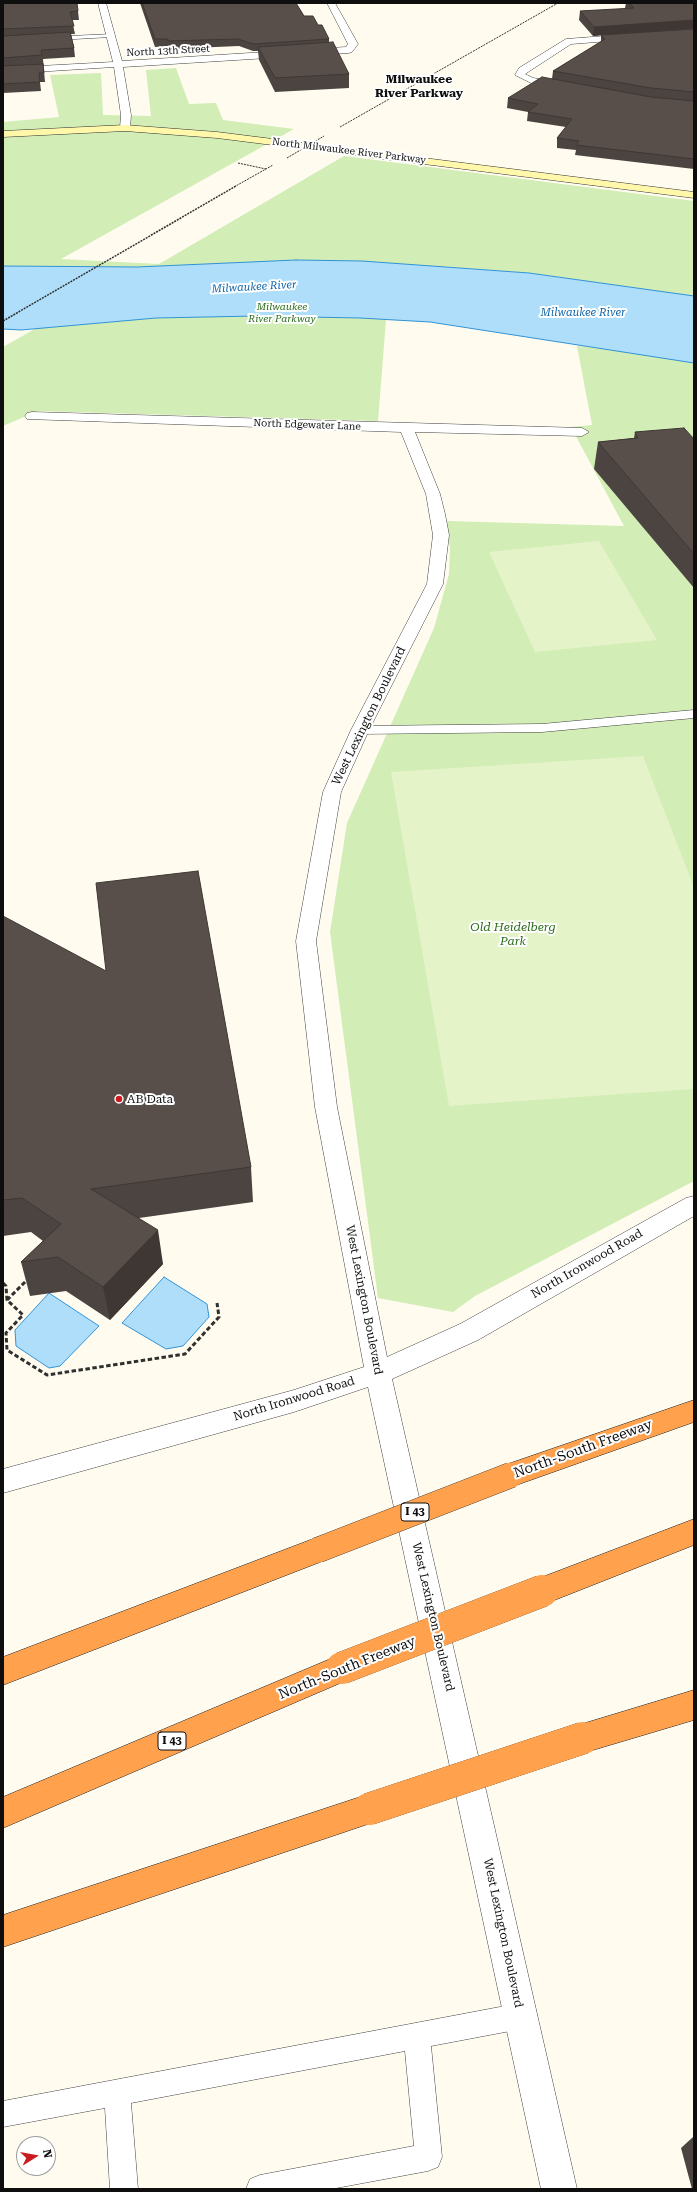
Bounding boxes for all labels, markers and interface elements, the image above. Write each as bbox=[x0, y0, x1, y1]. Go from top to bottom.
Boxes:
street label: North 13th Street bbox=[126, 43, 210, 59]
district label: Milwaukee River Parkway bbox=[375, 72, 463, 100]
street label: North Milwaukee River Parkway bbox=[271, 136, 427, 166]
water label: Milwaukee River bbox=[211, 278, 297, 296]
park label: Milwaukee River Parkway bbox=[248, 301, 316, 324]
water label: Milwaukee River bbox=[540, 306, 626, 320]
street label: North Edgewater Lane bbox=[253, 417, 361, 433]
street label: West Lexington Boulevard bbox=[329, 644, 409, 788]
park label: Old Heidelberg Park bbox=[470, 920, 556, 948]
place label: AB Data bbox=[127, 1092, 173, 1106]
marker: AB Data bbox=[114, 1094, 124, 1104]
street label: West Lexington Boulevard bbox=[342, 1224, 386, 1376]
street label: North Ironwood Road bbox=[529, 1226, 645, 1302]
street label: North Ironwood Road bbox=[232, 1374, 356, 1424]
street label: North-South Freeway bbox=[511, 1416, 655, 1482]
road number: I 43 bbox=[401, 1503, 429, 1521]
street label: West Lexington Boulevard bbox=[409, 1541, 457, 1693]
street label: North-South Freeway bbox=[276, 1633, 418, 1703]
road number: I 43 bbox=[158, 1732, 186, 1750]
street label: West Lexington Boulevard bbox=[480, 1857, 526, 2009]
north arrow bbox=[16, 2136, 56, 2176]
text: N bbox=[40, 2148, 54, 2159]

